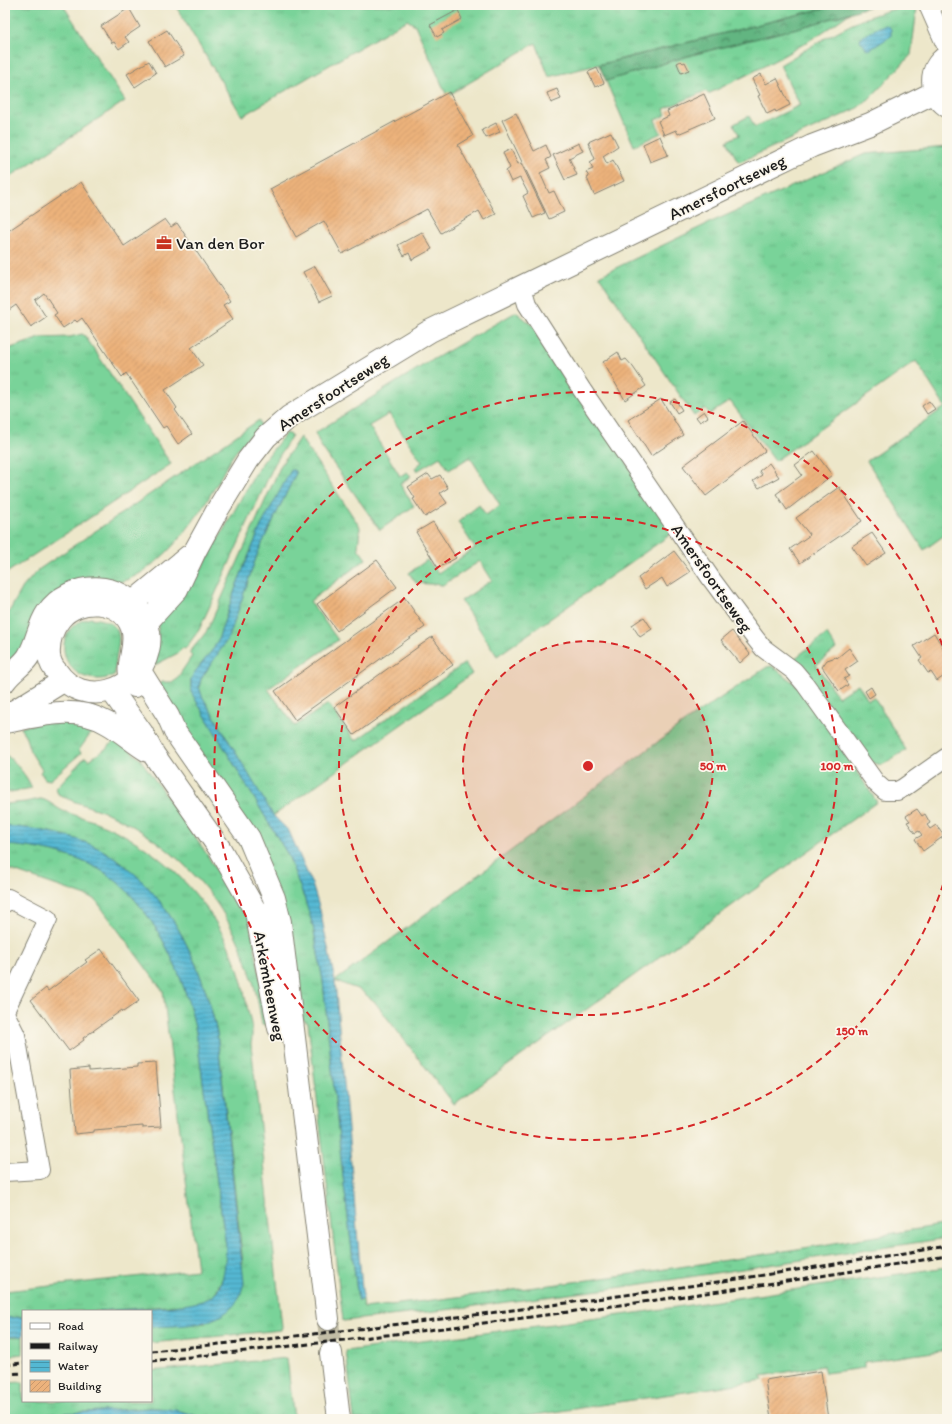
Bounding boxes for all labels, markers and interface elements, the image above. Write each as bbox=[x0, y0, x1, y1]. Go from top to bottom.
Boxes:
street label: Amersfoortseweg bbox=[665, 150, 789, 224]
place label: Van den Bor bbox=[176, 233, 265, 253]
office icon: Van den Bor bbox=[155, 234, 173, 252]
street label: Amersfoortseweg bbox=[274, 349, 392, 435]
street label: Amersfoortseweg bbox=[667, 520, 757, 636]
centre of rings bbox=[581, 759, 595, 773]
text: 50 m bbox=[700, 759, 727, 773]
text: 100 m bbox=[820, 759, 854, 773]
street label: Arkemheenweg bbox=[250, 929, 291, 1043]
text: 150 m bbox=[836, 1024, 869, 1038]
legend bbox=[22, 1310, 152, 1402]
text: Road bbox=[58, 1319, 84, 1333]
text: Railway bbox=[58, 1339, 98, 1353]
text: Water bbox=[58, 1359, 89, 1373]
text: Building bbox=[58, 1379, 102, 1393]

